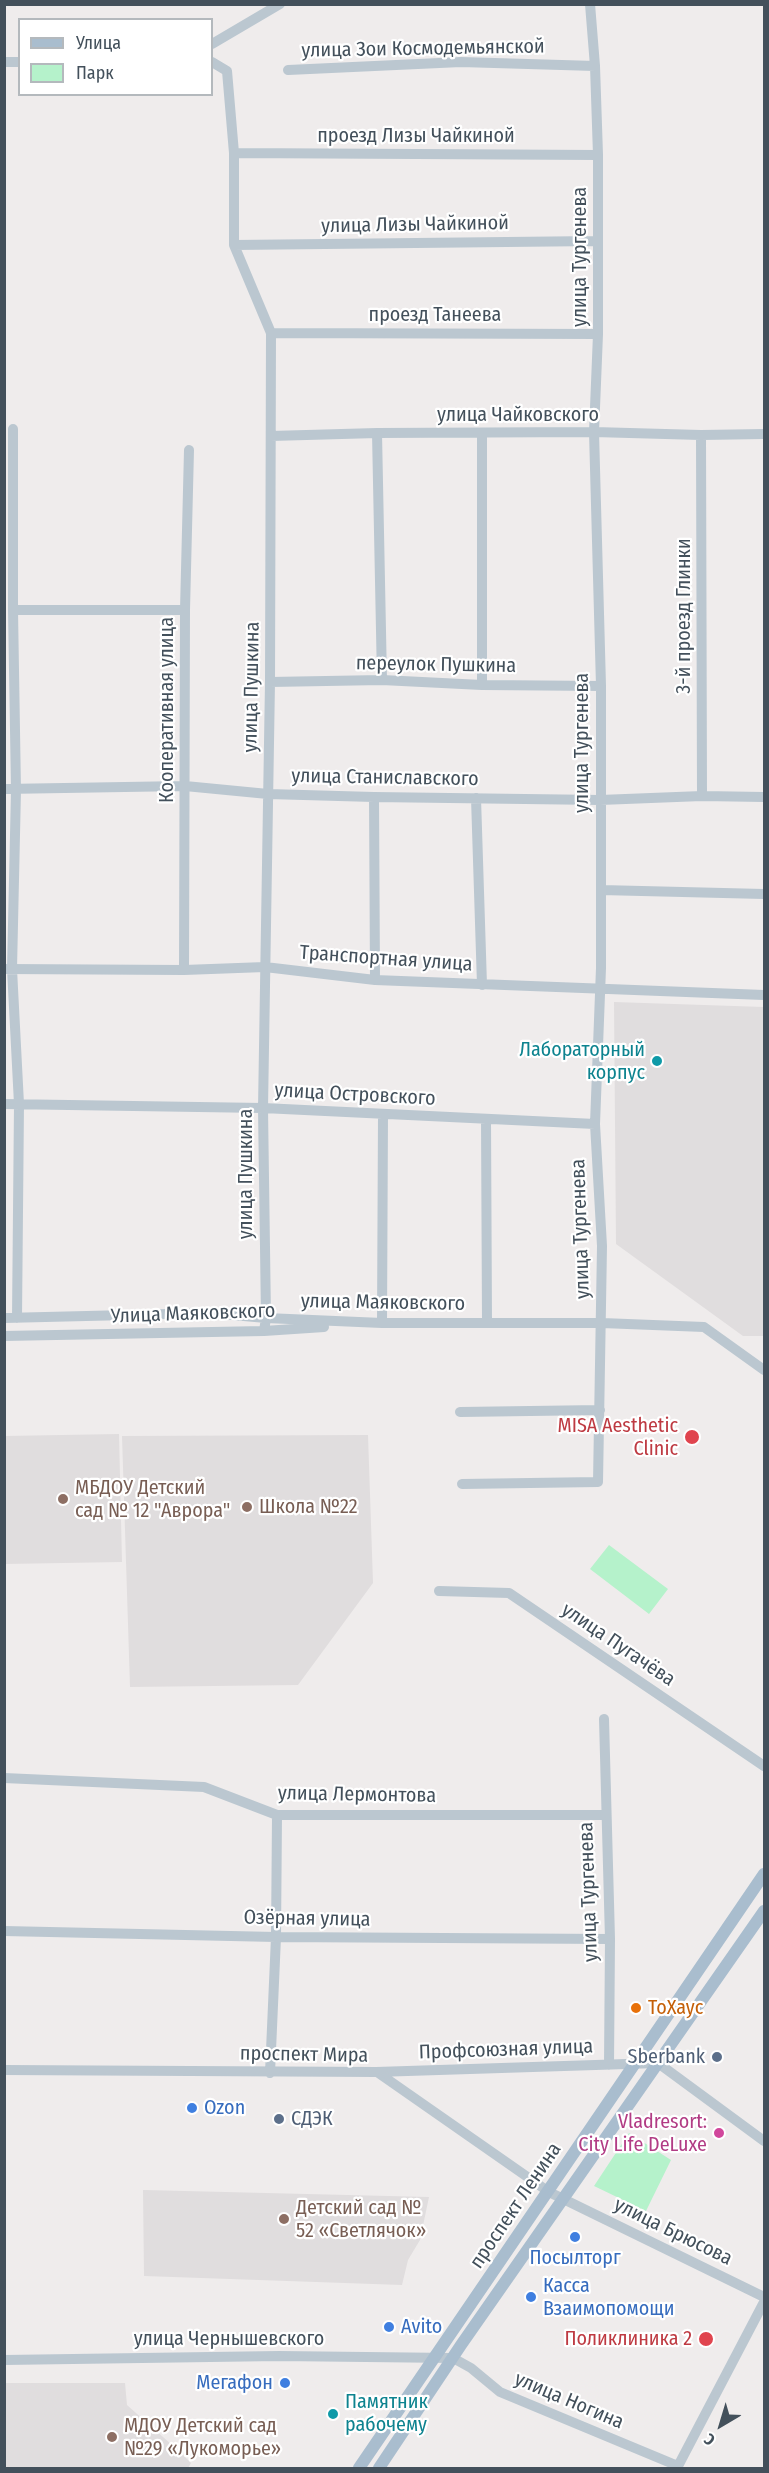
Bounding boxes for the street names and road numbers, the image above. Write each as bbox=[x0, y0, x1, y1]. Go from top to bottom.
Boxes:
street label: улица Зои Космодемьянской bbox=[301, 35, 545, 63]
street label: проезд Лизы Чайкиной bbox=[317, 124, 515, 148]
street label: улица Тургенева bbox=[568, 187, 592, 327]
street label: улица Лизы Чайкиной bbox=[321, 211, 509, 239]
street label: проезд Танеева bbox=[369, 303, 501, 327]
street label: улица Чайковского bbox=[437, 403, 599, 427]
street label: 3-й проезд Глинки bbox=[672, 538, 696, 694]
street label: Кооперативная улица bbox=[155, 617, 179, 803]
street label: улица Пушкина bbox=[239, 621, 265, 753]
street label: переулок Пушкина bbox=[356, 652, 516, 678]
street label: улица Тургенева bbox=[570, 673, 594, 813]
street label: улица Станиславского bbox=[291, 764, 479, 792]
street label: Транспортная улица bbox=[299, 941, 473, 977]
street label: улица Островского bbox=[274, 1079, 436, 1111]
street label: улица Пушкина bbox=[234, 1109, 258, 1239]
street label: улица Тургенева bbox=[567, 1159, 595, 1299]
street label: улица Маяковского bbox=[301, 1290, 465, 1316]
street label: Улица Маяковского bbox=[110, 1299, 276, 1329]
street label: улица Пугачёва bbox=[557, 1598, 679, 1692]
street label: улица Лермонтова bbox=[278, 1782, 436, 1808]
street label: улица Тургенева bbox=[575, 1822, 603, 1962]
street label: Озёрная улица bbox=[243, 1906, 371, 1932]
street label: Профсоюзная улица bbox=[418, 2035, 594, 2065]
street label: проспект Мира bbox=[240, 2042, 368, 2068]
street label: проспект Ленина bbox=[465, 2139, 567, 2273]
street label: улица Брюсова bbox=[610, 2193, 736, 2271]
street label: улица Чернышевского bbox=[134, 2327, 324, 2351]
street label: улица Ногина bbox=[511, 2367, 627, 2435]

